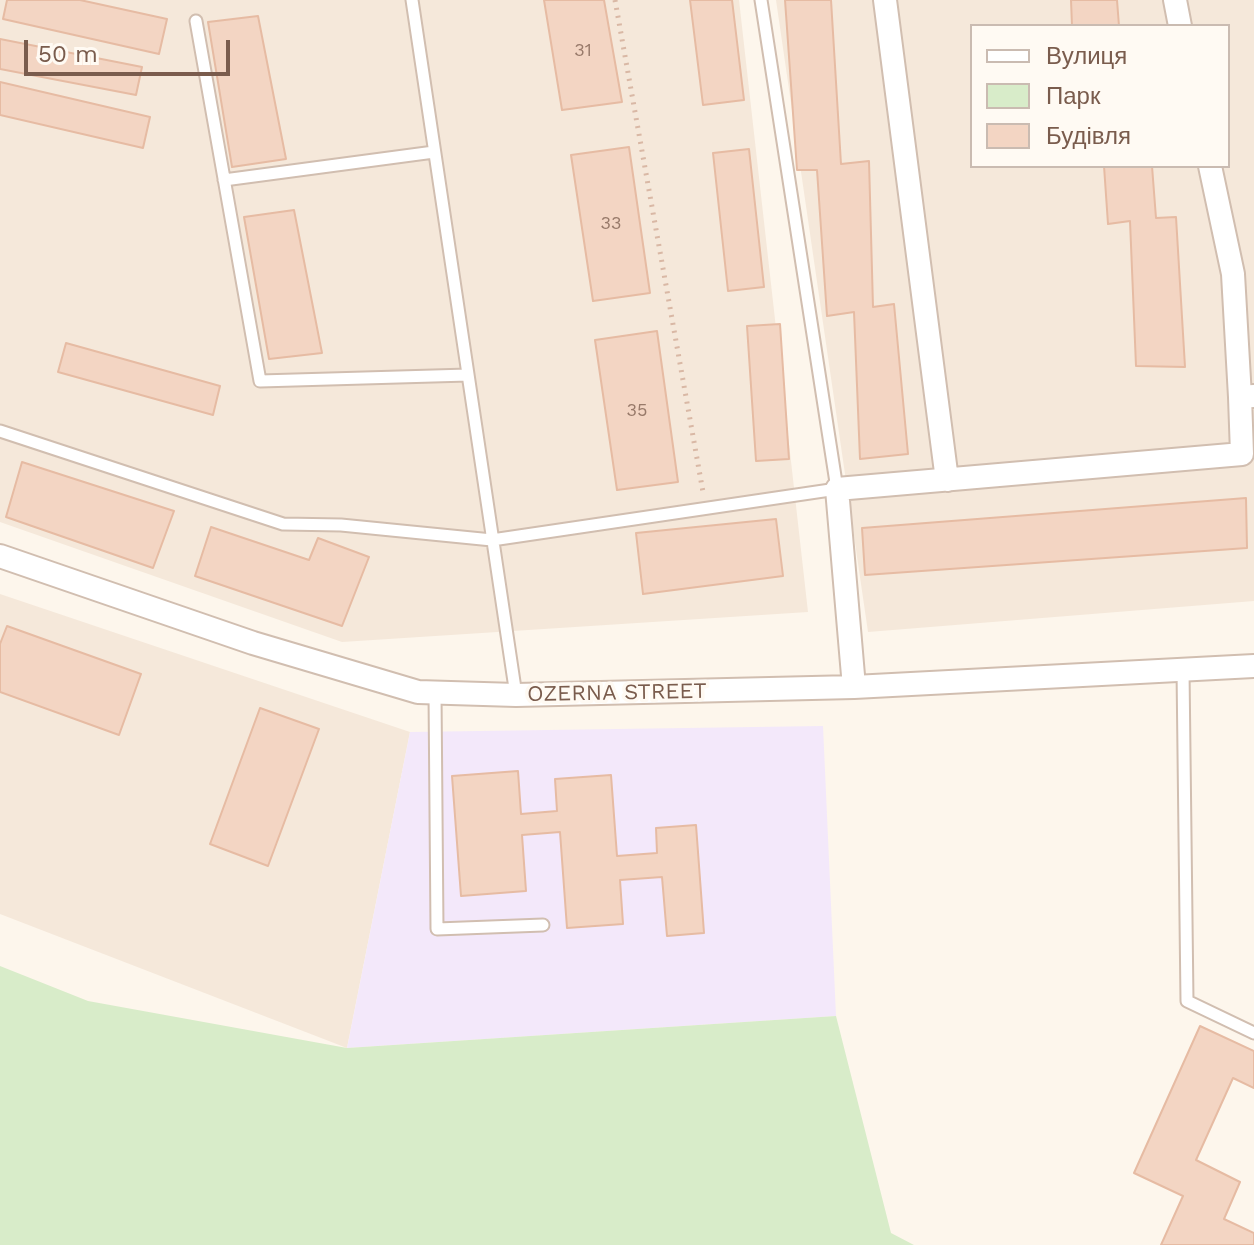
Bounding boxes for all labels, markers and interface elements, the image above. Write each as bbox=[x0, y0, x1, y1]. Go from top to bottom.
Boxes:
scale bar bbox=[28, 24, 234, 74]
legend bbox=[970, 24, 1230, 168]
text: 50 m bbox=[38, 40, 98, 68]
house number: 31 bbox=[574, 40, 592, 62]
text: Вулиця bbox=[1046, 42, 1127, 70]
text: Парк bbox=[1046, 82, 1100, 110]
text: Будівля bbox=[1046, 122, 1131, 150]
house number: 33 bbox=[601, 213, 621, 235]
house number: 35 bbox=[627, 400, 647, 422]
street label: OZERNA STREET bbox=[527, 678, 707, 708]

